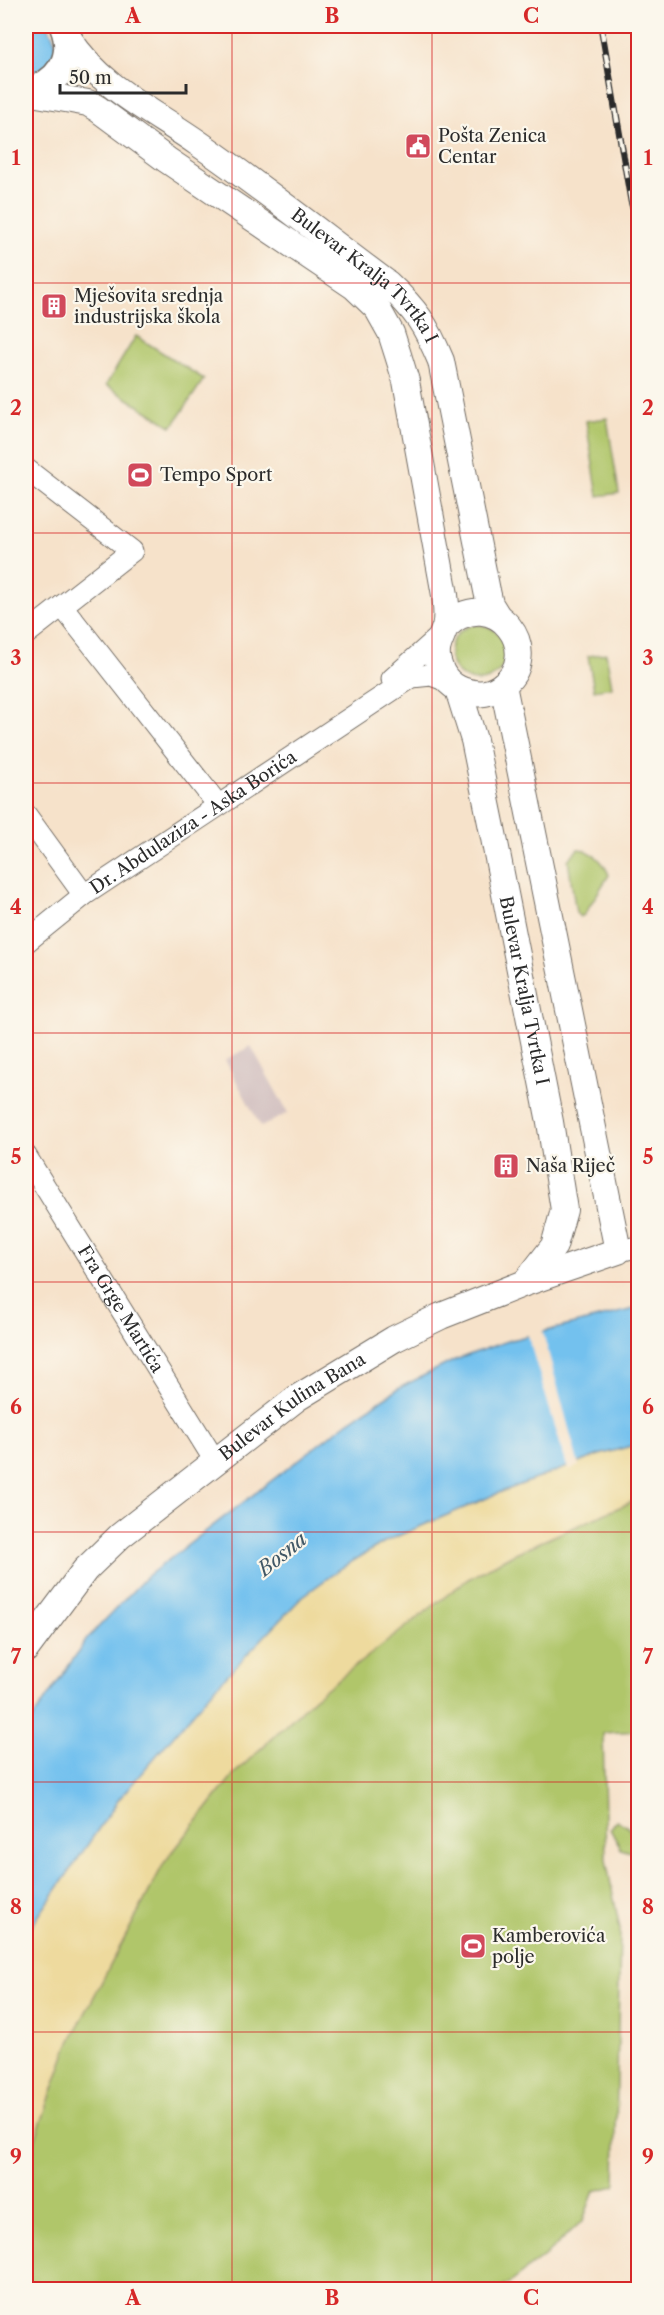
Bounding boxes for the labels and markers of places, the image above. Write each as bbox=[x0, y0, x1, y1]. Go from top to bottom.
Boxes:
place label: Pošta Zenica Centar bbox=[438, 125, 547, 168]
public building icon: Pošta Zenica Centar bbox=[403, 131, 433, 161]
place label: Mješovita srednja industrijska škola bbox=[74, 285, 224, 328]
building icon: Mješovita srednja industrijska škola bbox=[39, 291, 69, 321]
sports icon: Tempo Sport bbox=[125, 460, 155, 490]
place label: Tempo Sport bbox=[160, 464, 273, 486]
building icon: Naša Riječ bbox=[491, 1151, 521, 1181]
place label: Naša Riječ bbox=[526, 1155, 615, 1177]
place label: Kamberovića polje bbox=[492, 1925, 606, 1968]
sports icon: Kamberovića polje bbox=[458, 1931, 488, 1961]

